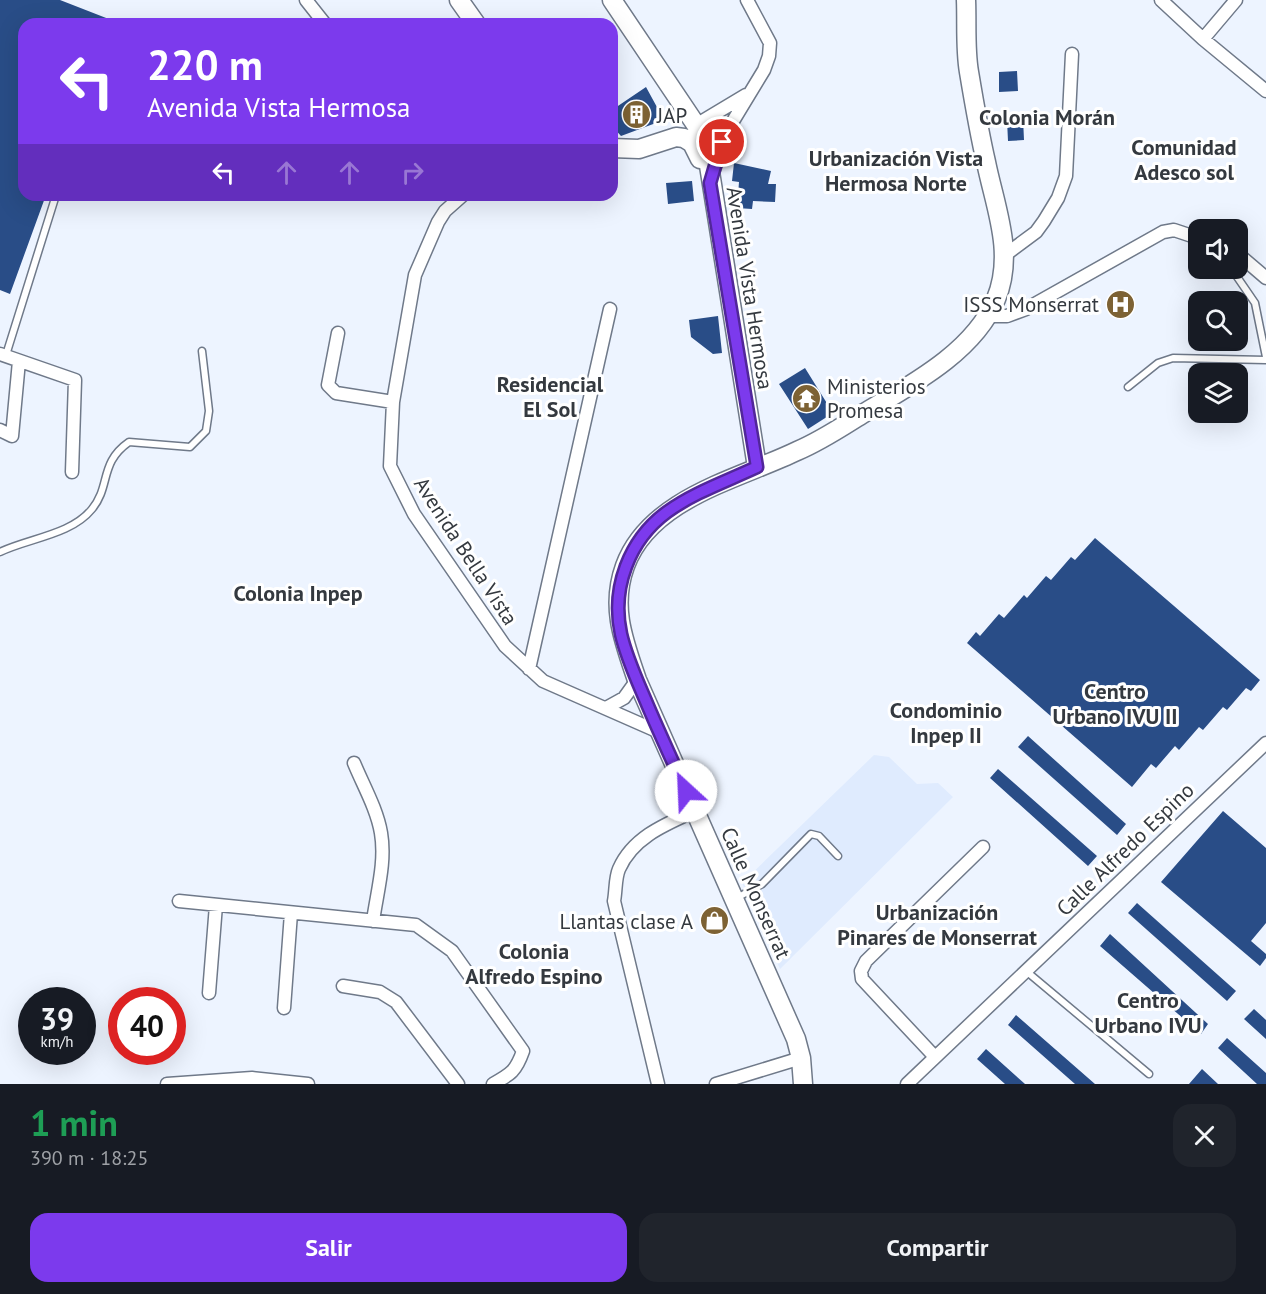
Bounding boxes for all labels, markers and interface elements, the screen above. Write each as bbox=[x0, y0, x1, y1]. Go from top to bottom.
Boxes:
text: 220 m bbox=[147, 37, 263, 92]
icon: left bbox=[48, 42, 126, 120]
text: Avenida Vista Hermosa bbox=[147, 90, 411, 124]
building icon: JAP bbox=[620, 99, 652, 131]
place label: JAP bbox=[656, 102, 687, 129]
district label: Colonia Morán bbox=[979, 103, 1115, 131]
pin bbox=[696, 116, 747, 167]
icon: arrive bbox=[705, 125, 738, 158]
district label: Comunidad Adesco sol bbox=[1131, 133, 1237, 186]
district label: Urbanización Vista Hermosa Norte bbox=[809, 144, 983, 197]
icon: left bbox=[207, 156, 240, 189]
icon: ahead bbox=[270, 156, 303, 189]
icon: ahead bbox=[333, 156, 366, 189]
icon: right bbox=[396, 156, 429, 189]
street label: Avenida Vista Hermosa bbox=[721, 185, 779, 391]
map controls bbox=[1188, 219, 1248, 423]
button: sound bbox=[1188, 219, 1248, 279]
hospital icon: ISSS Monserrat bbox=[1104, 288, 1136, 320]
place label: ISSS Monserrat bbox=[963, 291, 1099, 318]
button: search bbox=[1188, 291, 1248, 351]
button: layers bbox=[1188, 363, 1248, 423]
district label: Residencial El Sol bbox=[497, 370, 604, 423]
place label: Ministerios Promesa bbox=[827, 373, 926, 424]
temple icon: Ministerios Promesa bbox=[790, 382, 822, 414]
street label: Avenida Bella Vista bbox=[408, 472, 524, 630]
district label: Colonia Inpep bbox=[233, 579, 363, 607]
district label: Centro Urbano IVU II bbox=[1052, 677, 1178, 730]
district label: Condominio Inpep II bbox=[890, 696, 1002, 749]
position arrow bbox=[654, 759, 718, 823]
street label: Calle Alfredo Espino bbox=[1051, 776, 1199, 922]
street label: Calle Monserrat bbox=[715, 823, 797, 963]
district label: Urbanización Pinares de Monserrat bbox=[837, 898, 1037, 951]
shop icon: Llantas clase A bbox=[698, 905, 730, 937]
place label: Llantas clase A bbox=[559, 908, 694, 935]
district label: Colonia Alfredo Espino bbox=[465, 937, 603, 990]
district label: Centro Urbano IVU bbox=[1095, 986, 1201, 1039]
speed limit sign: 40 bbox=[108, 987, 186, 1065]
text: 39 bbox=[40, 999, 74, 1038]
text: km/h bbox=[41, 1032, 73, 1051]
text: 1 min bbox=[30, 1099, 118, 1146]
button: close bbox=[1173, 1104, 1236, 1167]
text: 390 m · 18:25 bbox=[30, 1145, 148, 1171]
button: Salir bbox=[30, 1213, 627, 1282]
button: Compartir bbox=[639, 1213, 1236, 1282]

